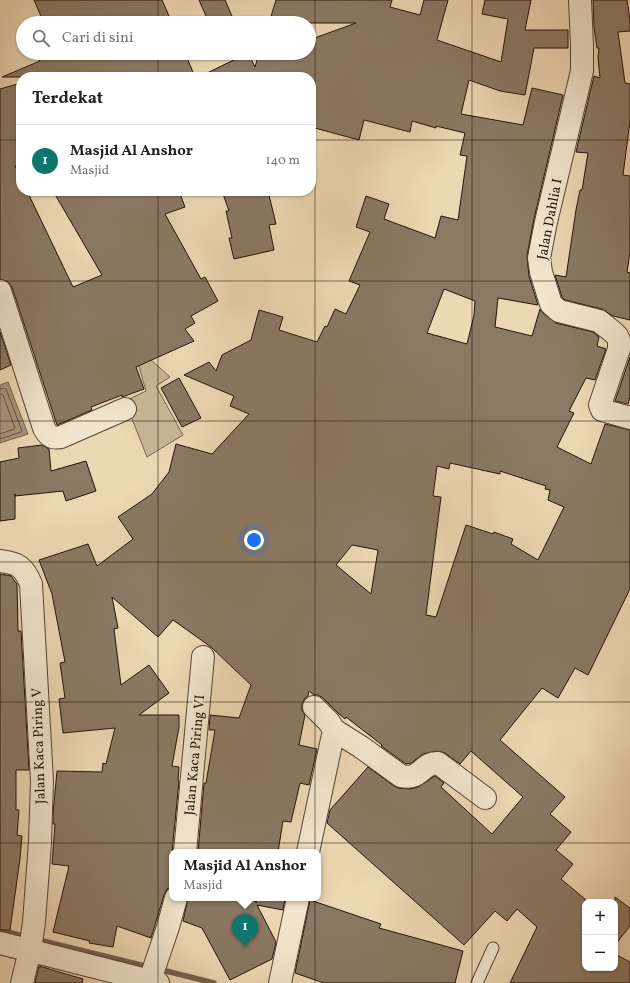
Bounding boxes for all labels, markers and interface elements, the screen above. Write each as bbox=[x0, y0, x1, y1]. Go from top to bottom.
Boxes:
search box bbox=[16, 16, 316, 60]
icon: search bbox=[30, 27, 52, 49]
text: Cari di sini bbox=[62, 28, 133, 49]
text: Terdekat bbox=[32, 87, 103, 110]
text: Masjid Al Anshor bbox=[70, 141, 193, 162]
text: 1 bbox=[42, 152, 48, 170]
text: 140 m bbox=[266, 152, 300, 170]
text: Masjid bbox=[70, 162, 109, 180]
street label: Jalan Dahlia I bbox=[533, 177, 568, 262]
your location bbox=[244, 530, 264, 550]
street label: Jalan Kaca Piring V bbox=[28, 687, 51, 804]
street label: Jalan Kaca Piring VI bbox=[181, 694, 210, 816]
popup bbox=[169, 849, 321, 901]
text: Masjid Al Anshor bbox=[184, 856, 306, 877]
text: Masjid bbox=[184, 877, 223, 895]
map controls bbox=[582, 899, 618, 971]
button: + bbox=[582, 899, 618, 935]
pin: 1 bbox=[232, 914, 258, 947]
button: − bbox=[582, 935, 618, 971]

